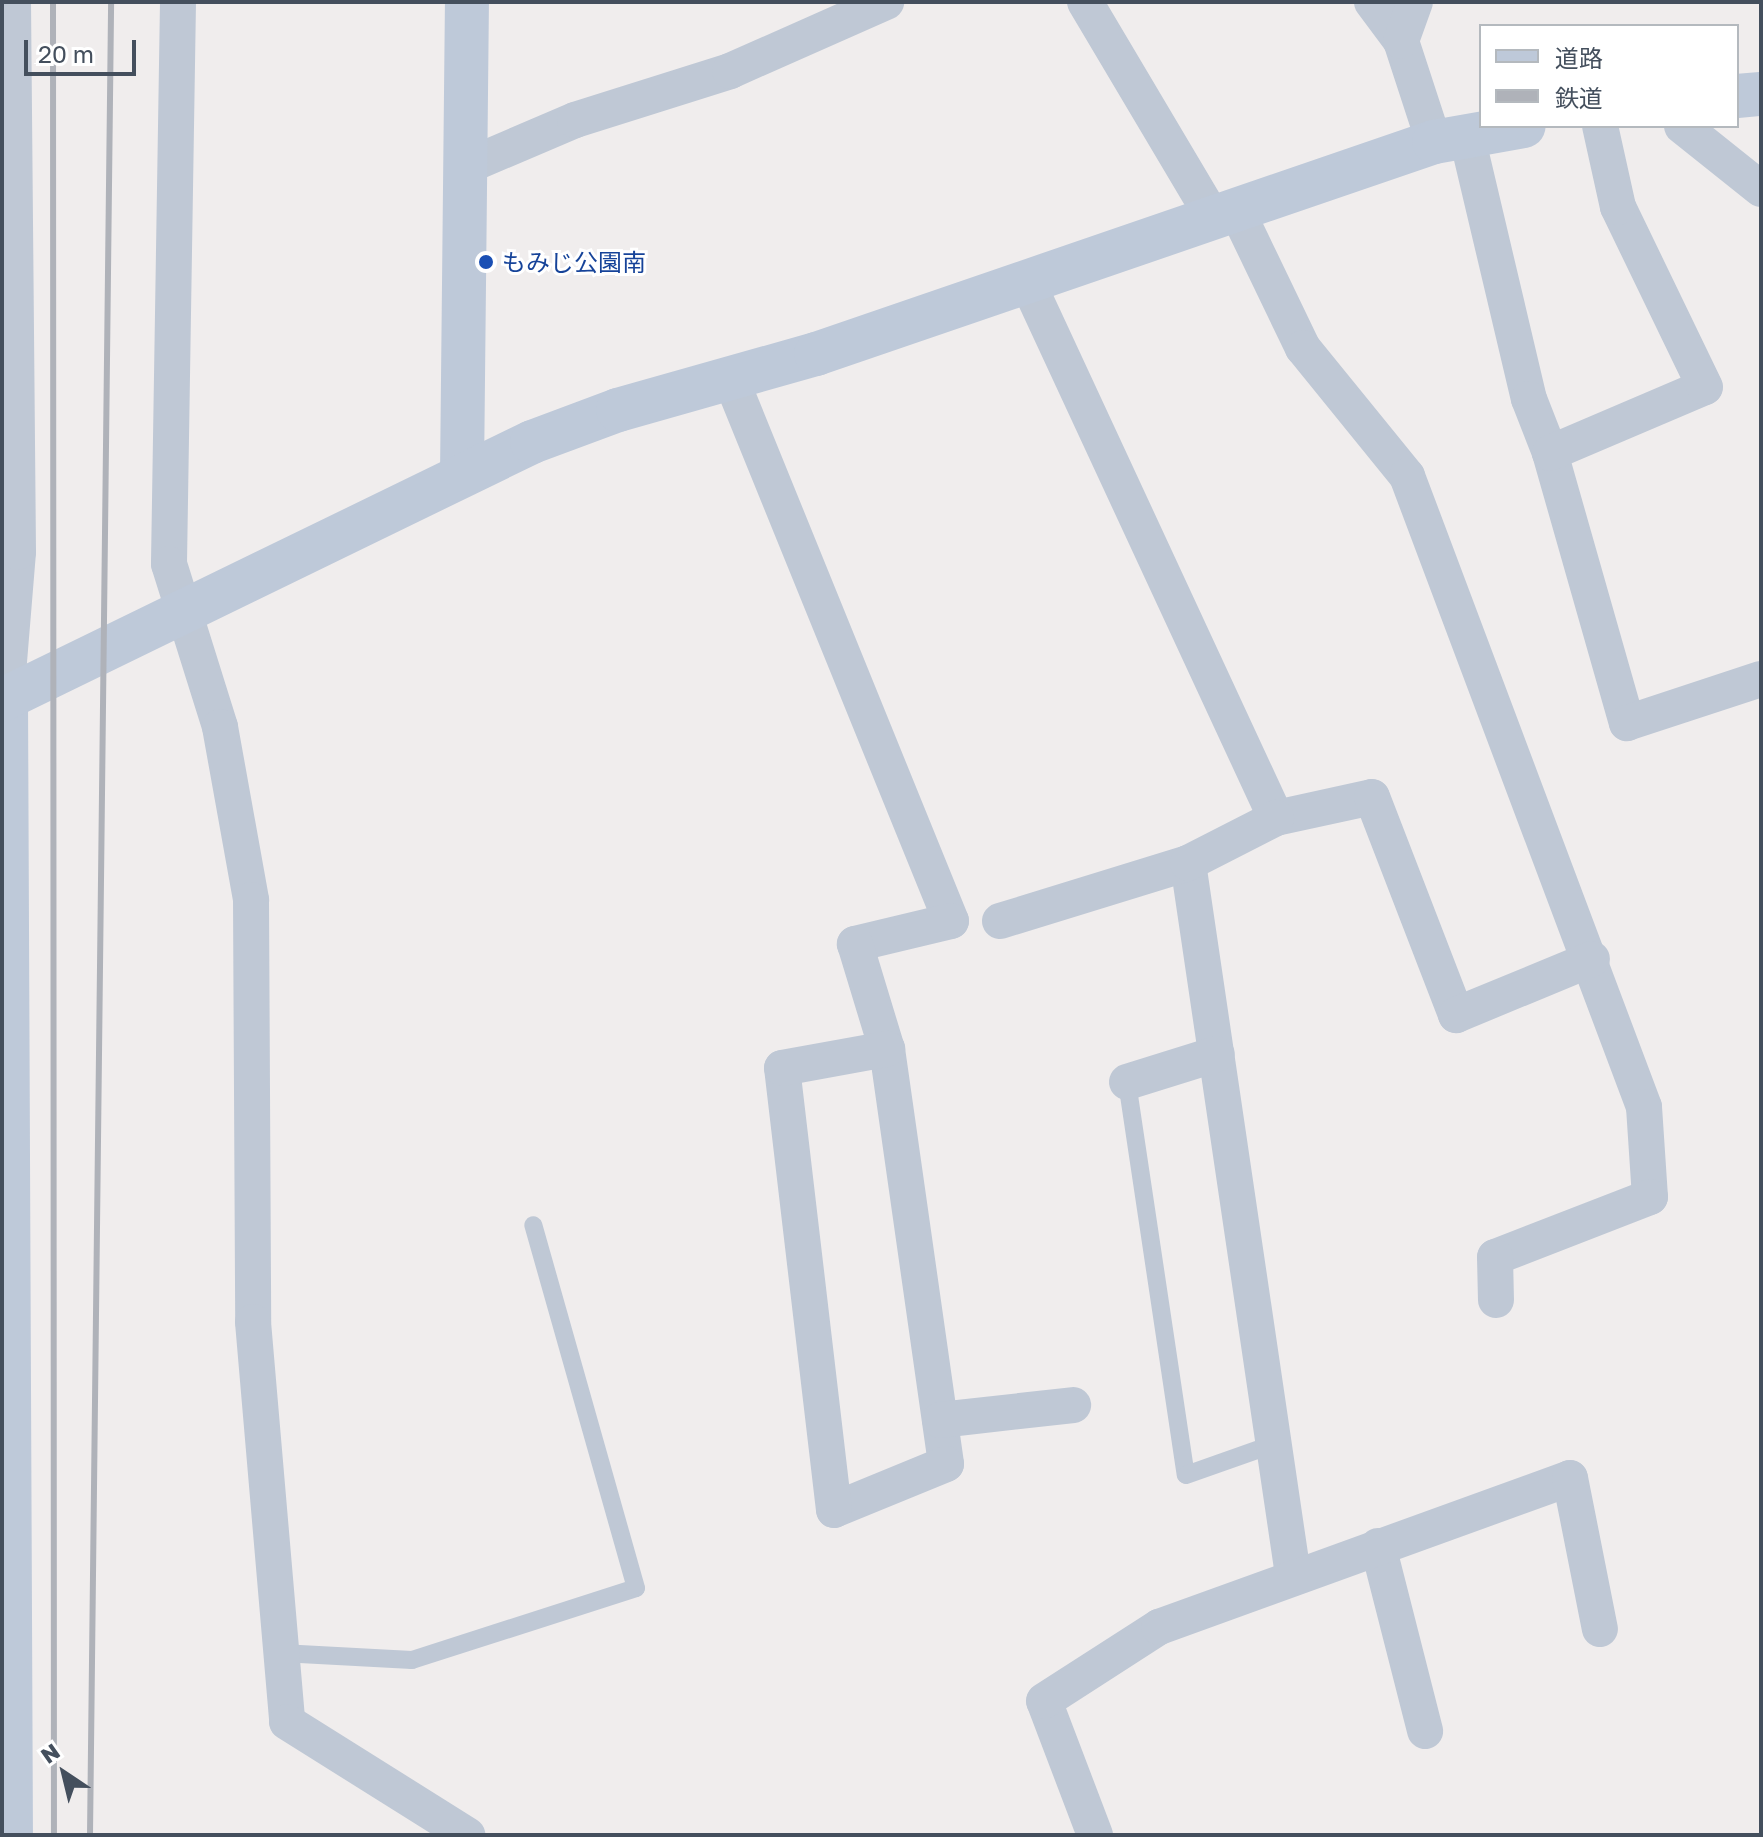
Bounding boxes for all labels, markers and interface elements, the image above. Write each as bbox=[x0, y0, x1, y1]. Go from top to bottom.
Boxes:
scale bar bbox=[28, 24, 140, 74]
legend bbox=[1479, 24, 1739, 128]
text: 20 m bbox=[38, 39, 94, 68]
text: 道路 bbox=[1555, 43, 1603, 72]
text: 鉄道 bbox=[1555, 83, 1603, 112]
place label: もみじ公園南 bbox=[502, 248, 646, 276]
marker: もみじ公園南 bbox=[477, 253, 495, 271]
north arrow bbox=[24, 1733, 104, 1813]
text: N bbox=[35, 1737, 65, 1769]

